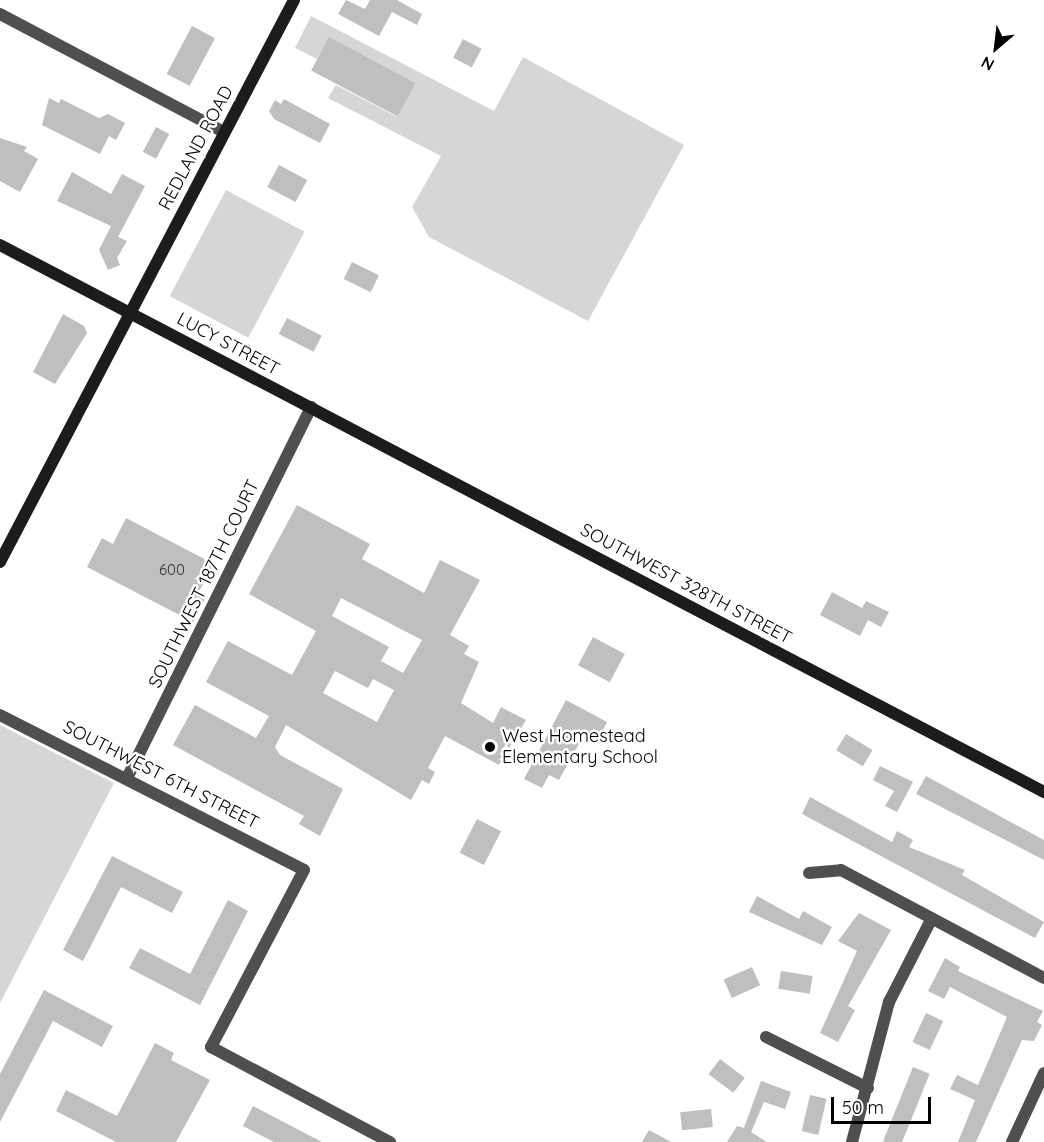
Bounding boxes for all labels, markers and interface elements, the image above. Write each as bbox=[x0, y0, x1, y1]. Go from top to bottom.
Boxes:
north arrow bbox=[966, 18, 1026, 78]
text: N bbox=[978, 52, 997, 75]
street label: REDLAND ROAD bbox=[154, 82, 238, 214]
street label: LUCY STREET bbox=[173, 308, 283, 380]
street label: SOUTHWEST 187TH COURT bbox=[144, 476, 264, 692]
street label: SOUTHWEST 328TH STREET bbox=[577, 519, 795, 649]
house number: 600 bbox=[159, 561, 185, 579]
street label: SOUTHWEST 6TH STREET bbox=[59, 716, 263, 834]
place label: West Homestead Elementary School bbox=[502, 726, 658, 768]
marker: West Homestead Elementary School bbox=[483, 740, 497, 754]
scale bar bbox=[834, 1085, 934, 1123]
text: 50 m bbox=[842, 1096, 884, 1119]

